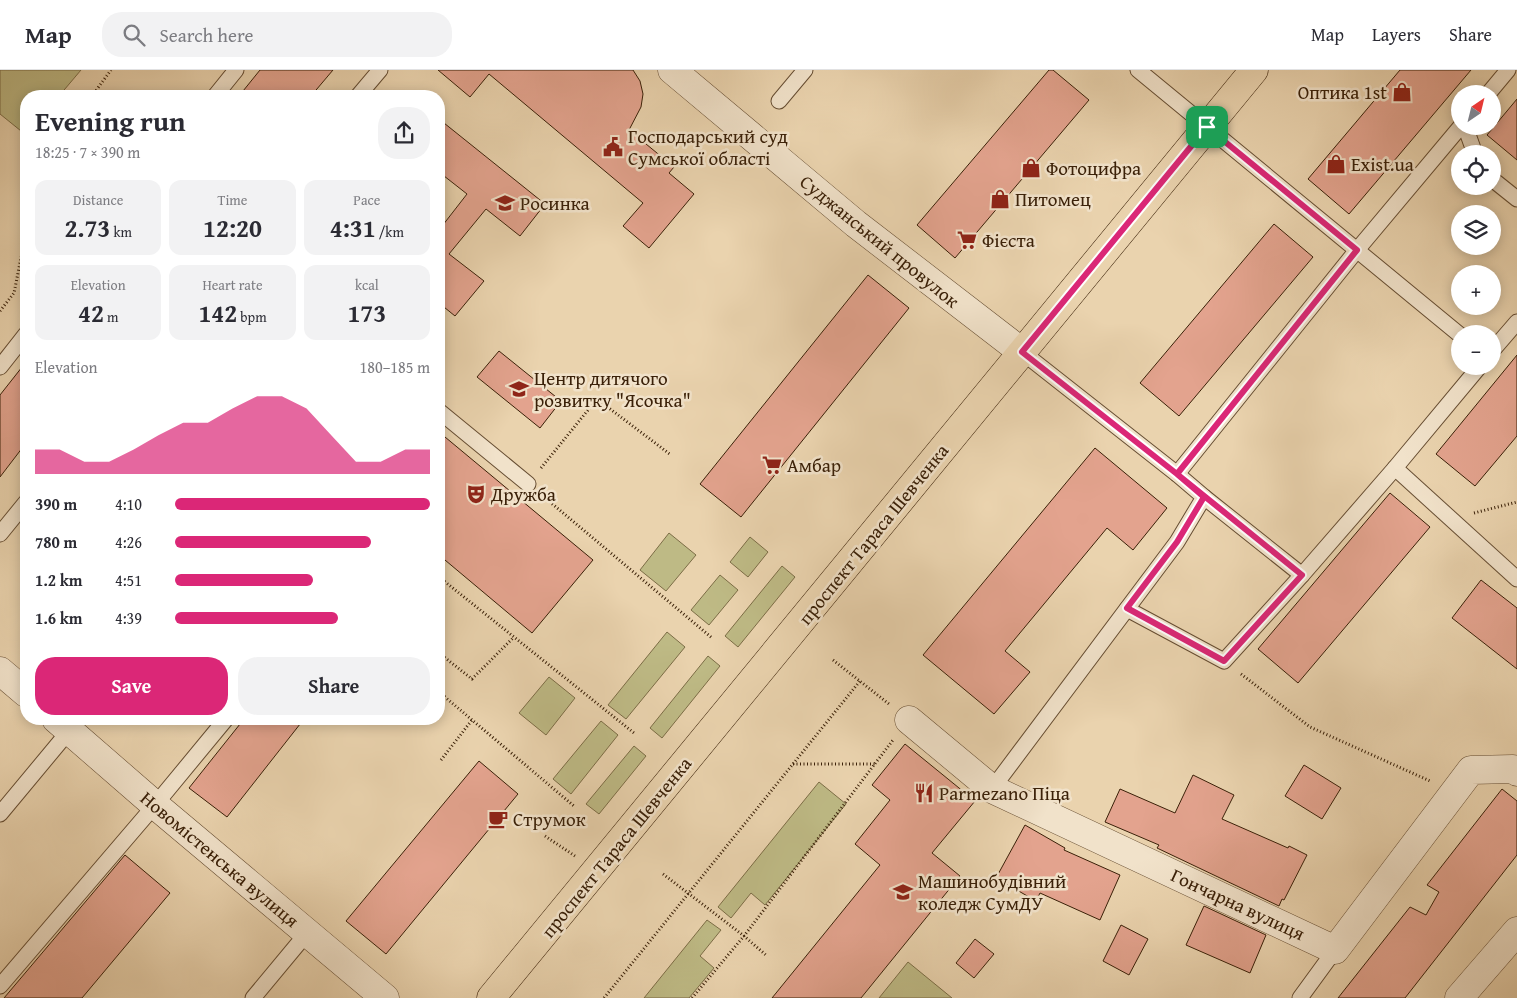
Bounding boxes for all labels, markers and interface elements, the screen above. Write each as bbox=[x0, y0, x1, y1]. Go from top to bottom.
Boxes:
search box bbox=[102, 12, 452, 57]
text: Map bbox=[25, 17, 72, 52]
icon: search bbox=[120, 21, 148, 49]
text: Search here bbox=[160, 21, 253, 49]
text: Map bbox=[1311, 21, 1344, 48]
text: Layers bbox=[1372, 21, 1421, 48]
text: Share bbox=[1449, 21, 1492, 48]
place label: Оптика 1st bbox=[1298, 78, 1387, 106]
shop icon: Оптика 1st bbox=[1391, 81, 1413, 103]
north arrow bbox=[1451, 85, 1501, 135]
map controls bbox=[1451, 85, 1501, 375]
text: Evening run bbox=[35, 100, 186, 141]
pin bbox=[1186, 106, 1228, 148]
button: share bbox=[378, 107, 430, 159]
icon: arrive bbox=[1193, 113, 1221, 141]
place label: Господарський суд Сумської області bbox=[628, 122, 788, 172]
public building icon: Господарський суд Сумської області bbox=[602, 136, 624, 158]
text: 18:25 · 7 × 390 m bbox=[35, 140, 140, 164]
button: locate bbox=[1451, 145, 1501, 195]
place label: Exist.ua bbox=[1351, 150, 1414, 178]
shop icon: Exist.ua bbox=[1325, 153, 1347, 175]
place label: Фотоцифра bbox=[1046, 154, 1141, 182]
shop icon: Фотоцифра bbox=[1020, 157, 1042, 179]
street label: Суджанський провулок bbox=[794, 168, 966, 314]
place label: Питомец bbox=[1015, 185, 1091, 213]
shop icon: Питомец bbox=[989, 188, 1011, 210]
place label: Росинка bbox=[520, 189, 590, 217]
text: Distance bbox=[73, 190, 123, 210]
text: Time bbox=[218, 190, 247, 210]
text: Pace bbox=[353, 190, 380, 210]
school or university icon: Росинка bbox=[494, 192, 516, 214]
button: layers bbox=[1451, 205, 1501, 255]
text: 2.73 bbox=[64, 210, 110, 246]
text: 12:20 bbox=[203, 210, 262, 246]
text: 4:31 bbox=[330, 210, 376, 246]
text: km bbox=[110, 222, 132, 242]
text: /km bbox=[376, 222, 404, 242]
place label: Фієста bbox=[982, 226, 1035, 254]
supermarket icon: Фієста bbox=[956, 229, 978, 251]
button: + bbox=[1451, 265, 1501, 315]
text: Elevation bbox=[71, 275, 126, 295]
text: Heart rate bbox=[202, 275, 263, 295]
text: kcal bbox=[355, 275, 379, 295]
text: 42 bbox=[78, 295, 104, 331]
text: 142 bbox=[198, 295, 237, 331]
text: 173 bbox=[347, 295, 386, 331]
text: m bbox=[104, 307, 118, 327]
text: bpm bbox=[237, 307, 267, 327]
button: − bbox=[1451, 325, 1501, 375]
text: Elevation bbox=[35, 355, 98, 379]
text: 180–185 m bbox=[360, 355, 430, 379]
place label: Центр дитячого розвитку "Ясочка" bbox=[534, 364, 691, 414]
school or university icon: Центр дитячого розвитку "Ясочка" bbox=[508, 378, 530, 400]
street label: проспект Тараса Шевченка bbox=[791, 437, 955, 631]
place label: Амбар bbox=[787, 451, 841, 479]
supermarket icon: Амбар bbox=[761, 454, 783, 476]
place label: Дружба bbox=[490, 480, 556, 508]
theatre icon: Дружба bbox=[465, 483, 487, 505]
text: 390 m bbox=[35, 492, 77, 516]
text: 4:10 bbox=[115, 492, 142, 516]
text: 780 m bbox=[35, 530, 77, 554]
text: 4:26 bbox=[115, 530, 142, 554]
text: 1.2 km bbox=[35, 568, 82, 592]
text: 4:51 bbox=[115, 568, 142, 592]
text: 1.6 km bbox=[35, 606, 82, 630]
text: 4:39 bbox=[115, 606, 142, 630]
button: Save bbox=[35, 657, 228, 715]
button: Share bbox=[238, 657, 430, 715]
street label: проспект Тараса Шевченка bbox=[534, 750, 698, 944]
place label: Parmezano Піца bbox=[939, 779, 1070, 807]
restaurant icon: Parmezano Піца bbox=[913, 782, 935, 804]
street label: Новомістенська вулиця bbox=[135, 784, 306, 934]
place label: Струмок bbox=[513, 805, 586, 833]
cafe icon: Струмок bbox=[487, 808, 509, 830]
street label: Гончарна вулиця bbox=[1166, 861, 1310, 947]
place label: Машинобудівний коледж СумДУ bbox=[918, 867, 1066, 917]
school or university icon: Машинобудівний коледж СумДУ bbox=[892, 881, 914, 903]

